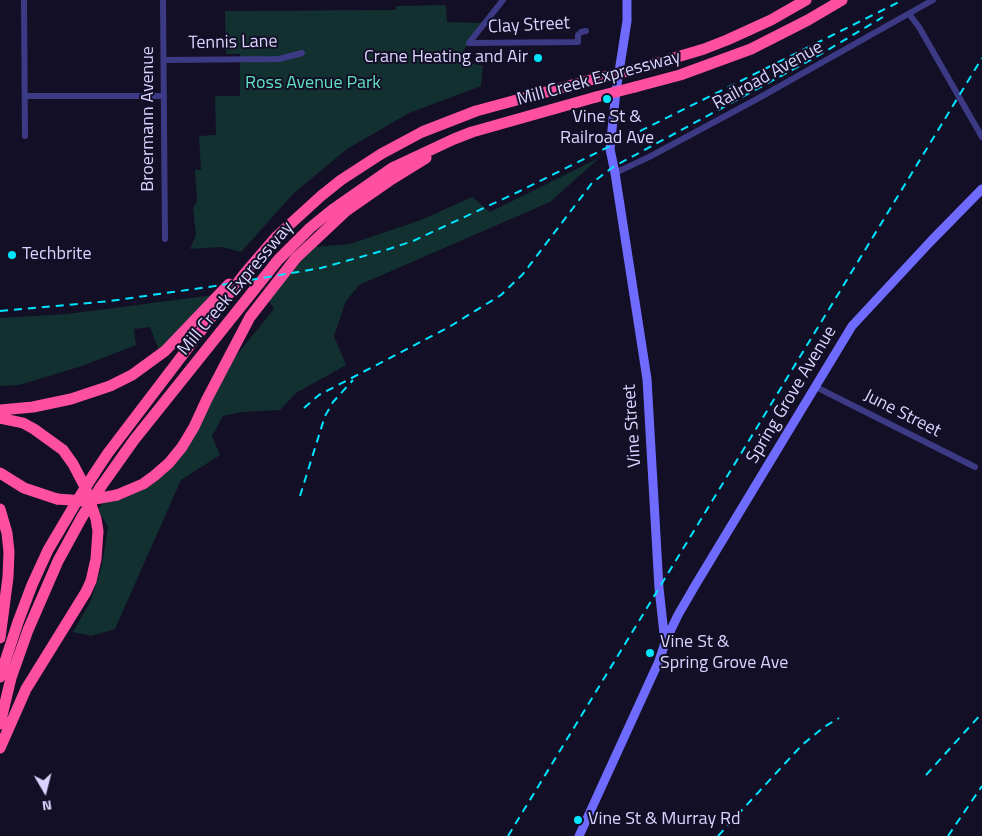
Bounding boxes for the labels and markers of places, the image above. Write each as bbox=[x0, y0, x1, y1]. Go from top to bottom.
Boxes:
place label: Crane Heating and Air bbox=[364, 47, 528, 69]
marker: Crane Heating and Air bbox=[532, 52, 544, 64]
marker: Vine St & Railroad Ave bbox=[601, 93, 613, 105]
place label: Vine St & Railroad Ave bbox=[560, 107, 654, 150]
place label: Techbrite bbox=[22, 244, 91, 266]
marker: Techbrite bbox=[6, 249, 18, 261]
place label: Vine St & Spring Grove Ave bbox=[660, 632, 788, 674]
marker: Vine St & Spring Grove Ave bbox=[644, 647, 656, 659]
place label: Vine St & Murray Rd bbox=[588, 809, 741, 831]
marker: Vine St & Murray Rd bbox=[572, 814, 584, 826]

